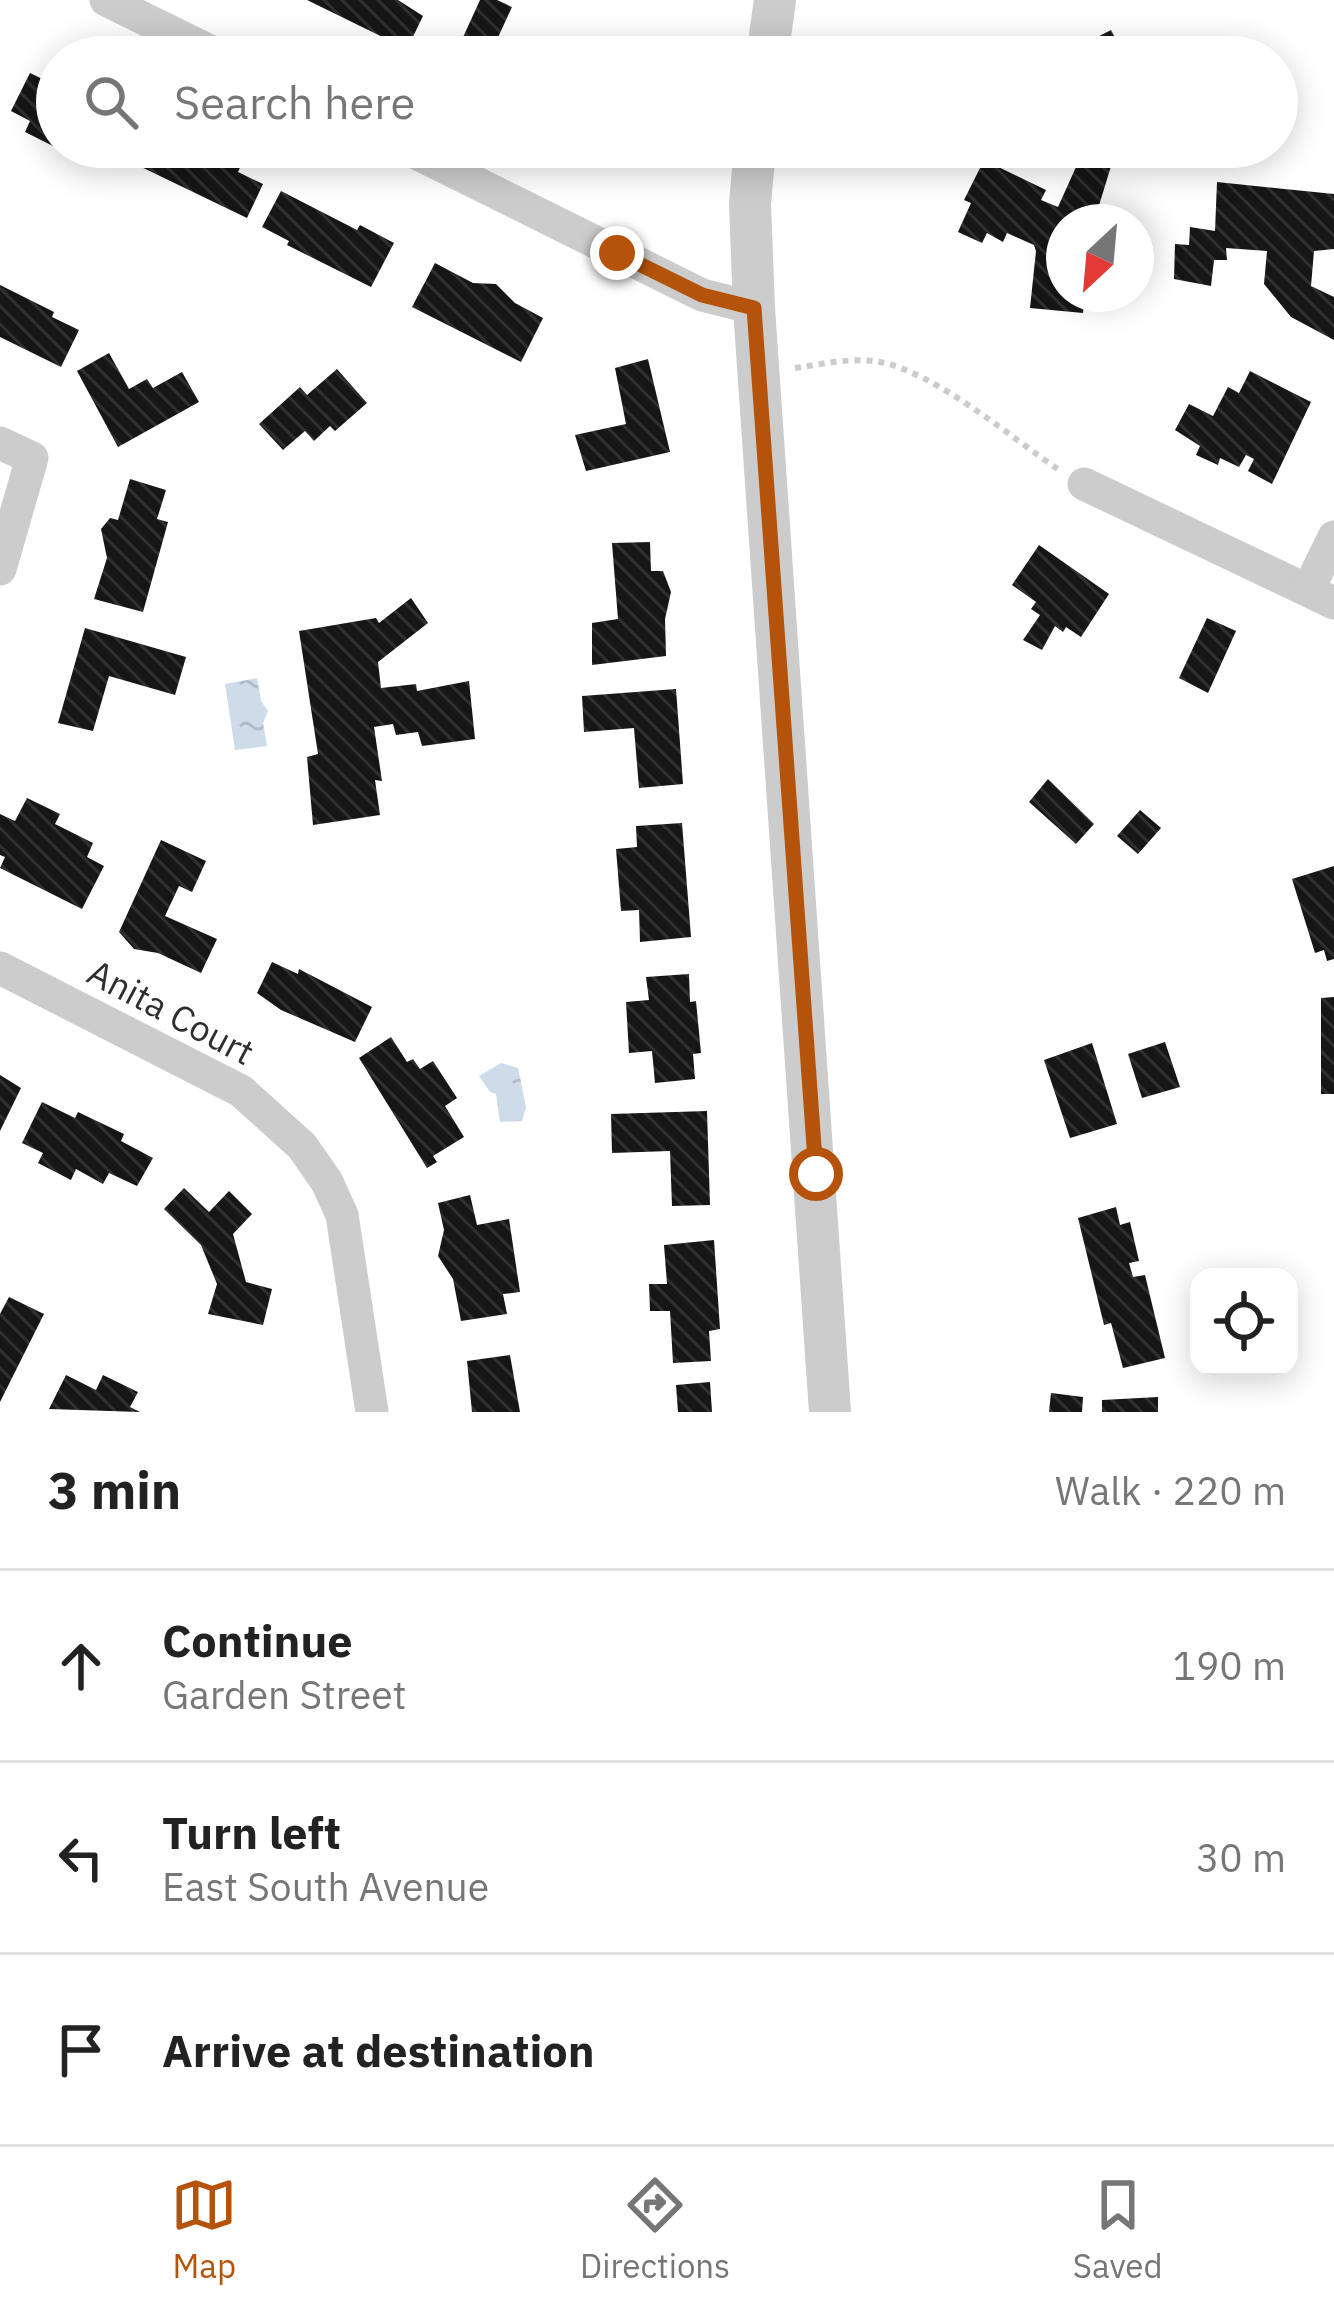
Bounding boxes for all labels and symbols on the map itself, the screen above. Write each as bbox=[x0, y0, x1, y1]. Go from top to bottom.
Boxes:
north arrow bbox=[1046, 204, 1154, 312]
route end bbox=[590, 226, 644, 280]
street label: Anita Court bbox=[80, 948, 263, 1075]
route start bbox=[789, 1147, 843, 1201]

